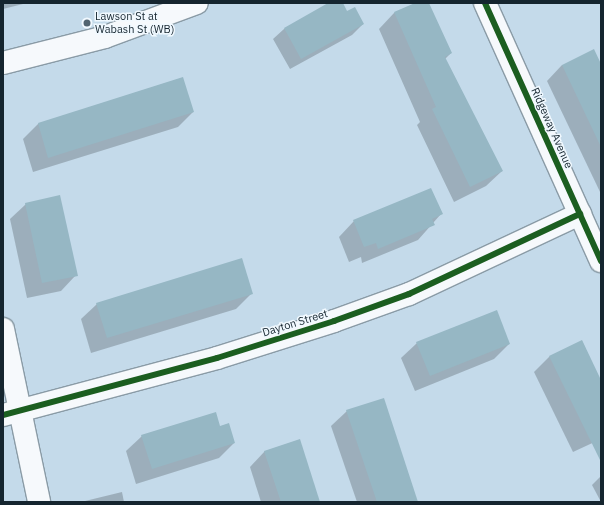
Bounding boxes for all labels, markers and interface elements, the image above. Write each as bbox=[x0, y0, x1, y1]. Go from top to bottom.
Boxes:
place label: Lawson St at Wabash St (WB) bbox=[95, 10, 174, 36]
marker: Lawson St at Wabash St (WB) bbox=[82, 18, 92, 28]
street label: Ridgeway Avenue bbox=[528, 86, 576, 170]
street label: Dayton Street bbox=[261, 307, 329, 339]

